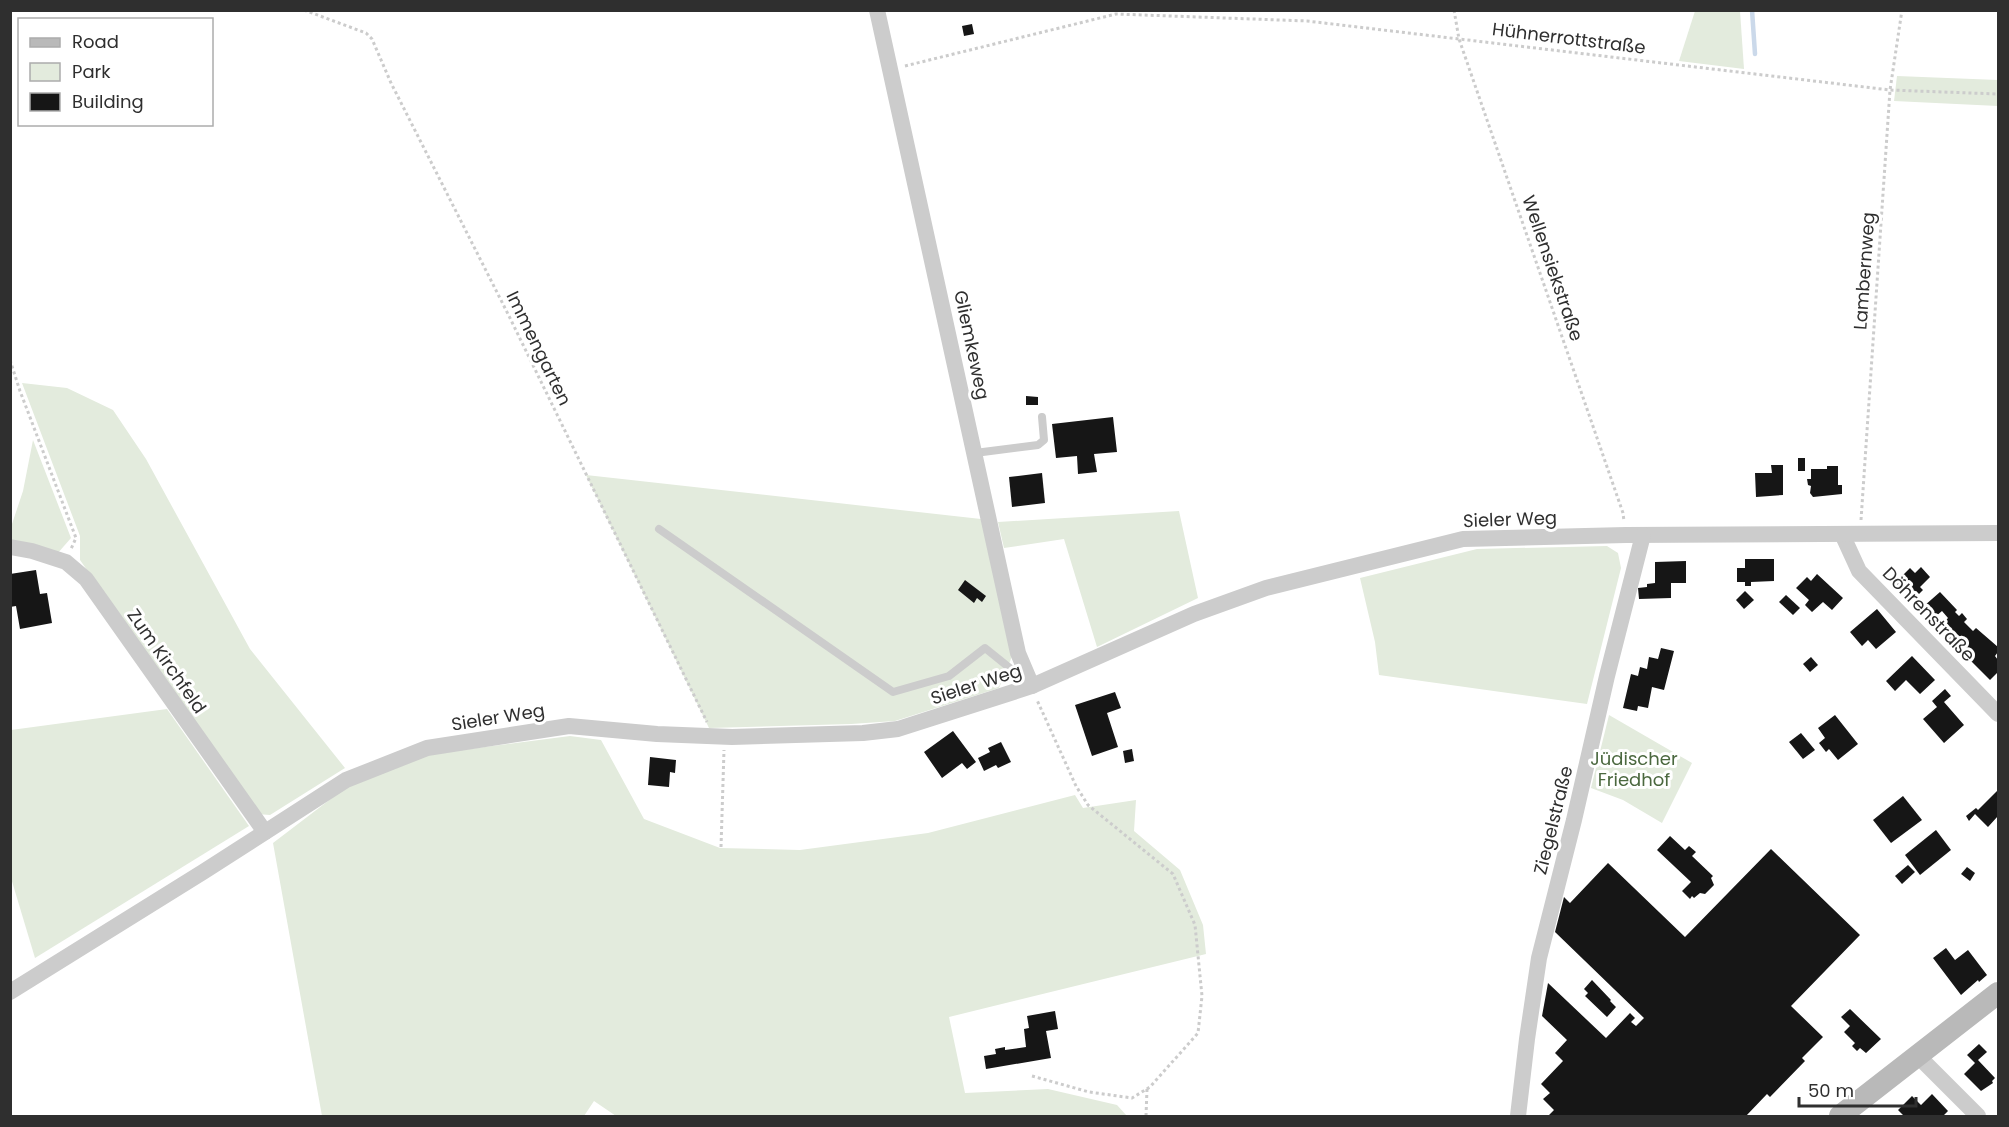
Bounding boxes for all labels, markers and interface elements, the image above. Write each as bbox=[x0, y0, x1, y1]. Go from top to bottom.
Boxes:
street label: Hühnerrottstraße bbox=[1491, 16, 1647, 60]
legend bbox=[18, 18, 213, 126]
text: Road bbox=[72, 29, 119, 54]
text: Park bbox=[72, 59, 111, 84]
text: Building bbox=[72, 89, 144, 114]
street label: Wellensiekstraße bbox=[1516, 192, 1590, 344]
street label: Lambernweg bbox=[1847, 211, 1881, 331]
street label: Immengarten bbox=[500, 287, 578, 409]
street label: Gliemkeweg bbox=[948, 288, 996, 402]
street label: Sieler Weg bbox=[1463, 505, 1557, 533]
street label: Döhrenstraße bbox=[1877, 561, 1981, 667]
street label: Zum Kirchfeld bbox=[122, 604, 212, 718]
street label: Sieler Weg bbox=[927, 658, 1025, 710]
street label: Sieler Weg bbox=[450, 697, 546, 737]
park label: Jüdischer Friedhof bbox=[1590, 746, 1678, 792]
street label: Ziegelstraße bbox=[1527, 763, 1579, 877]
scale bar bbox=[1799, 1070, 1916, 1108]
text: 50 m bbox=[1808, 1078, 1854, 1103]

